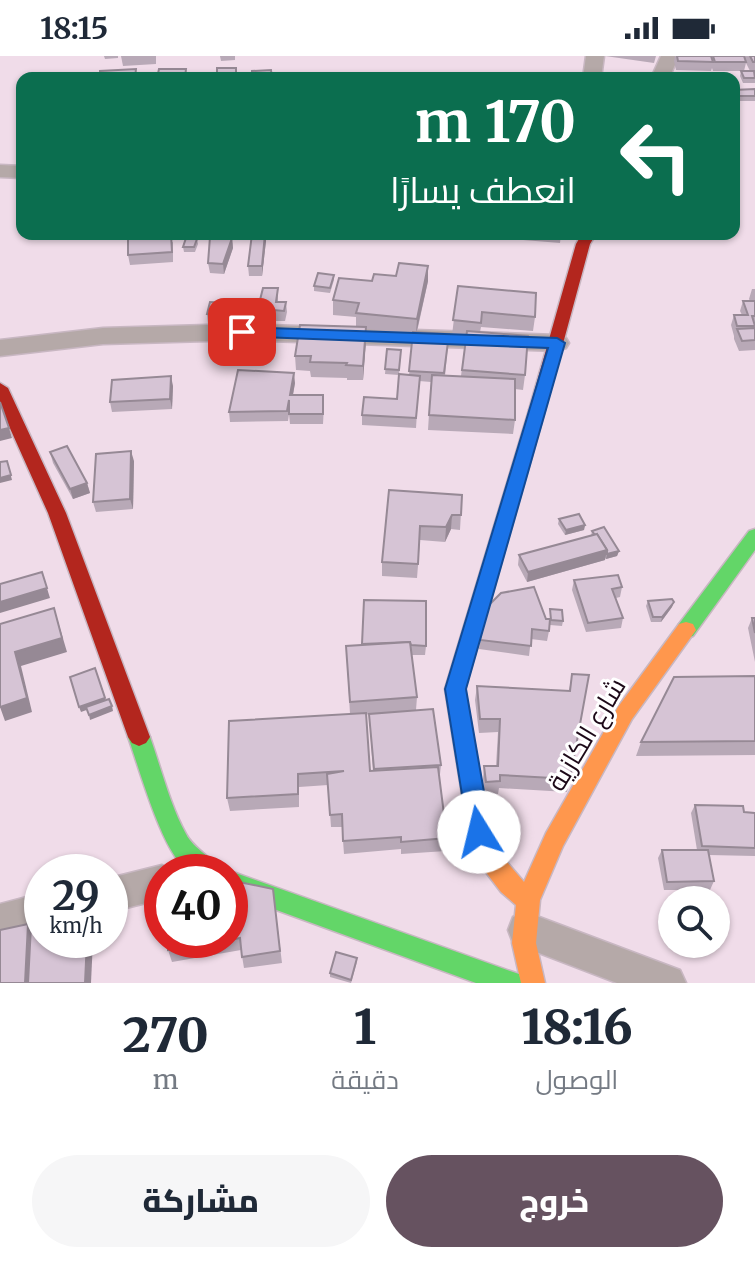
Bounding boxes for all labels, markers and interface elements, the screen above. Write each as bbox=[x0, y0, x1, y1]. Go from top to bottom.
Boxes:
text: 18:15 bbox=[40, 9, 108, 47]
text: 170 m bbox=[415, 87, 576, 157]
icon: left bbox=[604, 104, 708, 208]
text: انعطف يسارًا bbox=[390, 168, 576, 213]
pin bbox=[208, 298, 276, 366]
icon: arrive bbox=[220, 310, 264, 354]
street label: شارع الكازية bbox=[539, 671, 634, 797]
position arrow bbox=[437, 790, 521, 874]
speed limit sign: 40 bbox=[144, 854, 248, 958]
text: 29 bbox=[52, 871, 100, 921]
map controls bbox=[658, 886, 730, 958]
button: search bbox=[658, 886, 730, 958]
text: km/h bbox=[50, 913, 102, 938]
text: 1 bbox=[354, 997, 376, 1057]
text: 18:16 bbox=[521, 997, 633, 1057]
text: 270 bbox=[122, 1005, 209, 1065]
text: m bbox=[153, 1063, 179, 1096]
text: دقيقة bbox=[331, 1063, 399, 1096]
text: الوصول bbox=[535, 1063, 618, 1096]
button: مشاركة bbox=[32, 1155, 370, 1247]
button: خروج bbox=[386, 1155, 723, 1247]

